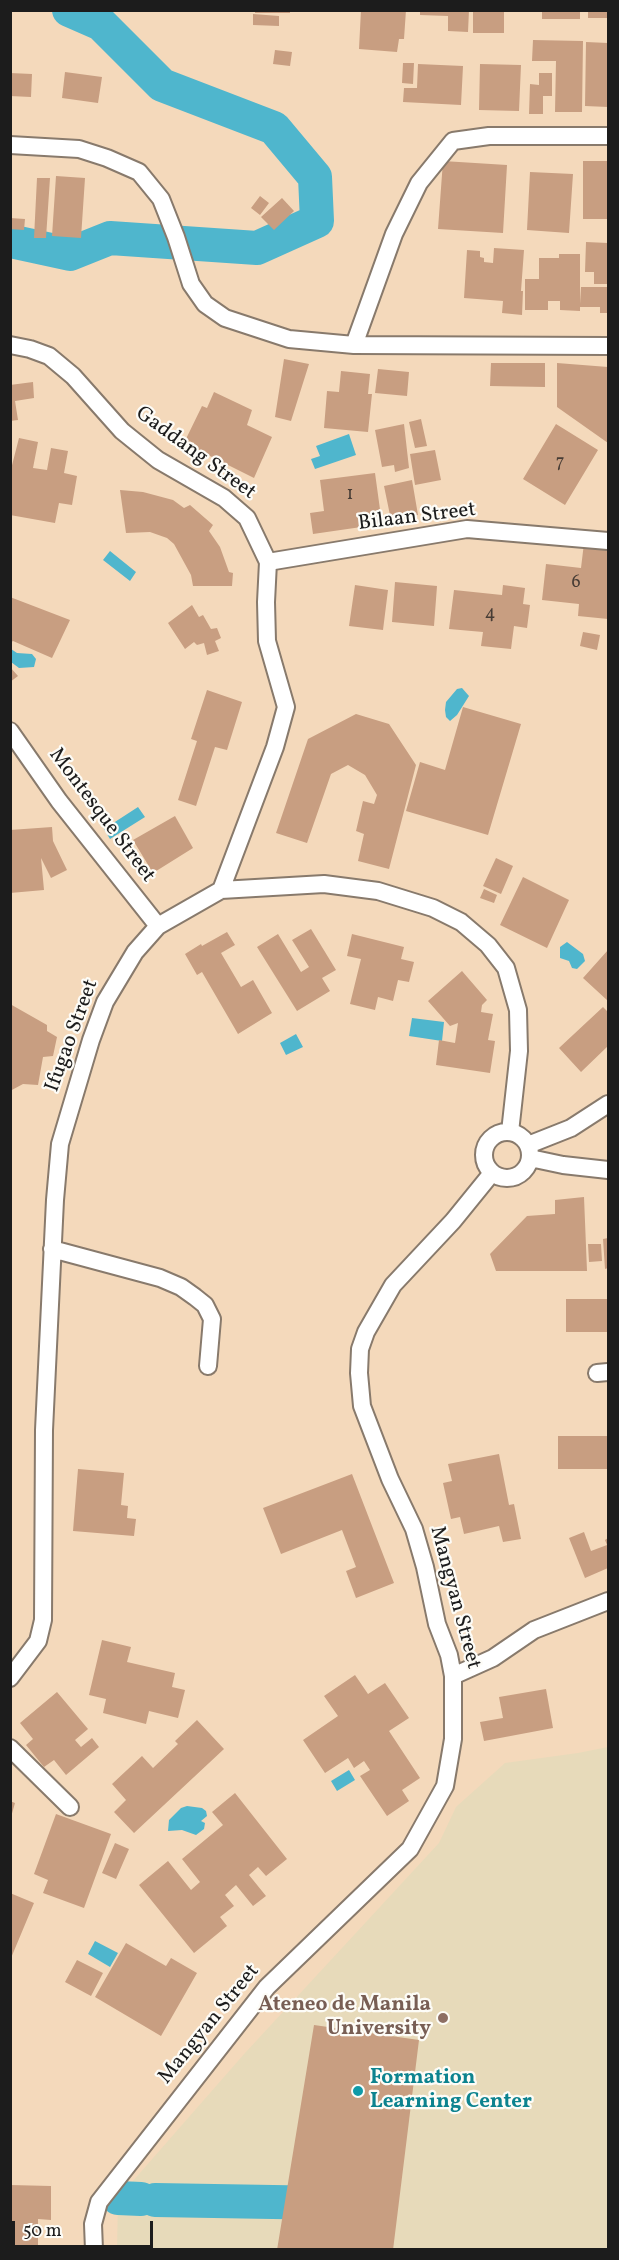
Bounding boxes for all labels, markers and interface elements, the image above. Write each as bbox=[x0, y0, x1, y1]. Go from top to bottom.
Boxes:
street label: Gaddang Street bbox=[130, 402, 260, 506]
house number: 7 bbox=[556, 453, 564, 475]
house number: 1 bbox=[347, 485, 353, 507]
street label: Bilaan Street bbox=[357, 498, 477, 538]
house number: 6 bbox=[571, 573, 581, 595]
house number: 4 bbox=[485, 604, 495, 626]
street label: Montesque Street bbox=[42, 744, 160, 888]
street label: Ifugao Street bbox=[41, 976, 105, 1096]
street label: Mangyan Street bbox=[423, 1524, 485, 1672]
street label: Mangyan Street bbox=[154, 1960, 266, 2090]
place label: Ateneo de Manila University bbox=[258, 1993, 431, 2043]
marker: Ateneo de Manila University bbox=[436, 2011, 450, 2025]
place label: Formation Learning Center bbox=[370, 2066, 532, 2116]
marker: Formation Learning Center bbox=[351, 2084, 365, 2098]
scale bar bbox=[15, 2209, 156, 2247]
text: 50 m bbox=[23, 2219, 62, 2244]

